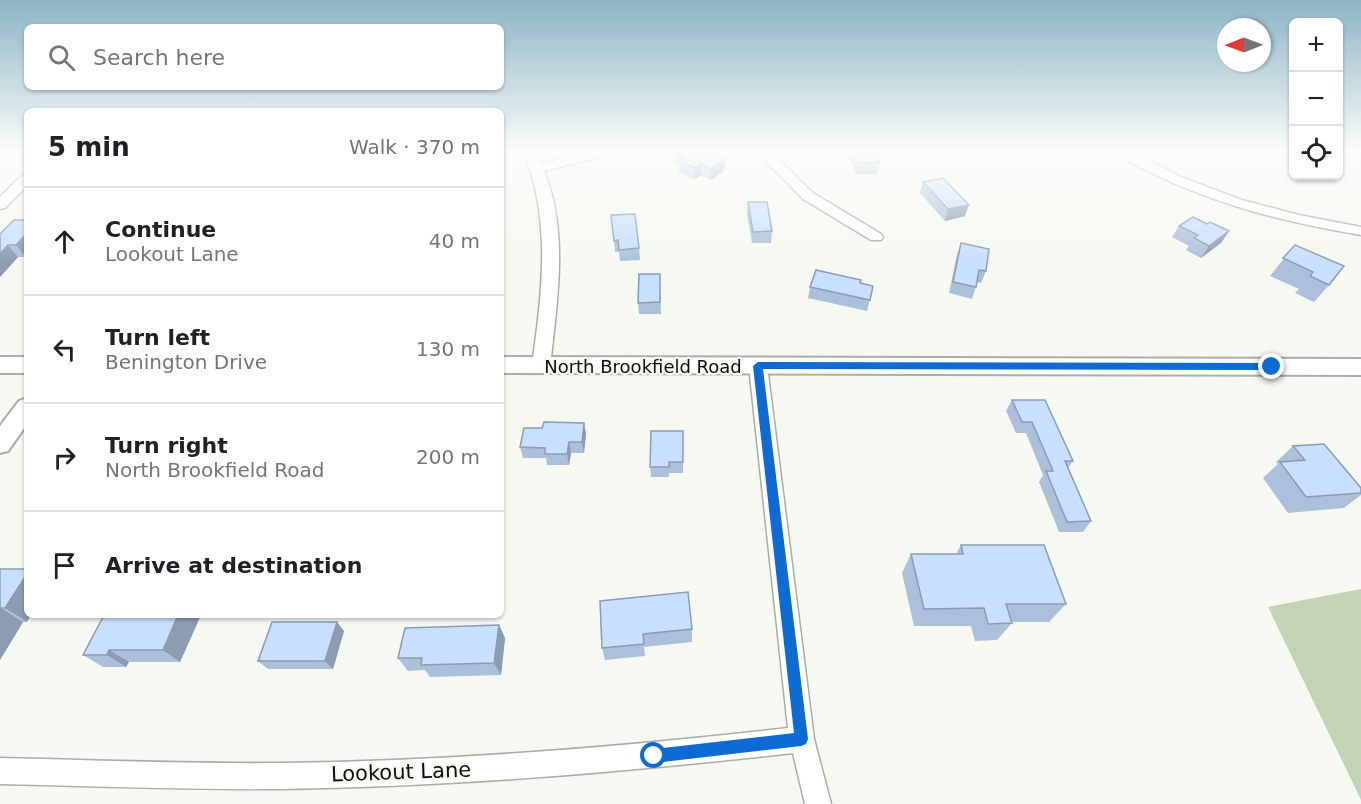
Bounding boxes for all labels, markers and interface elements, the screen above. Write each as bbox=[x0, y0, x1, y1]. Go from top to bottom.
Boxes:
north arrow bbox=[1217, 18, 1271, 72]
map controls bbox=[1289, 18, 1343, 180]
button: + bbox=[1289, 18, 1343, 72]
search box bbox=[24, 24, 504, 90]
icon: search bbox=[45, 41, 78, 74]
text: Search here bbox=[93, 45, 225, 70]
button: − bbox=[1289, 72, 1343, 126]
button: locate bbox=[1289, 126, 1343, 180]
text: 5 min bbox=[48, 132, 130, 162]
text: Walk · 370 m bbox=[349, 135, 480, 159]
text: Continue bbox=[105, 217, 216, 242]
icon: ahead bbox=[48, 225, 81, 258]
text: 40 m bbox=[429, 229, 480, 253]
text: Lookout Lane bbox=[105, 242, 239, 266]
text: Turn left bbox=[105, 325, 210, 350]
icon: left bbox=[48, 333, 81, 366]
text: 130 m bbox=[416, 337, 480, 361]
text: Benington Drive bbox=[105, 350, 267, 374]
route end bbox=[1258, 353, 1284, 379]
street label: North Brookfield Road bbox=[544, 356, 742, 377]
text: Turn right bbox=[105, 433, 228, 458]
icon: right bbox=[48, 441, 81, 474]
text: 200 m bbox=[416, 445, 480, 469]
text: North Brookfield Road bbox=[105, 458, 325, 482]
icon: arrive bbox=[48, 549, 81, 582]
text: Arrive at destination bbox=[105, 553, 362, 578]
route start bbox=[640, 742, 666, 768]
street label: Lookout Lane bbox=[330, 758, 472, 786]

